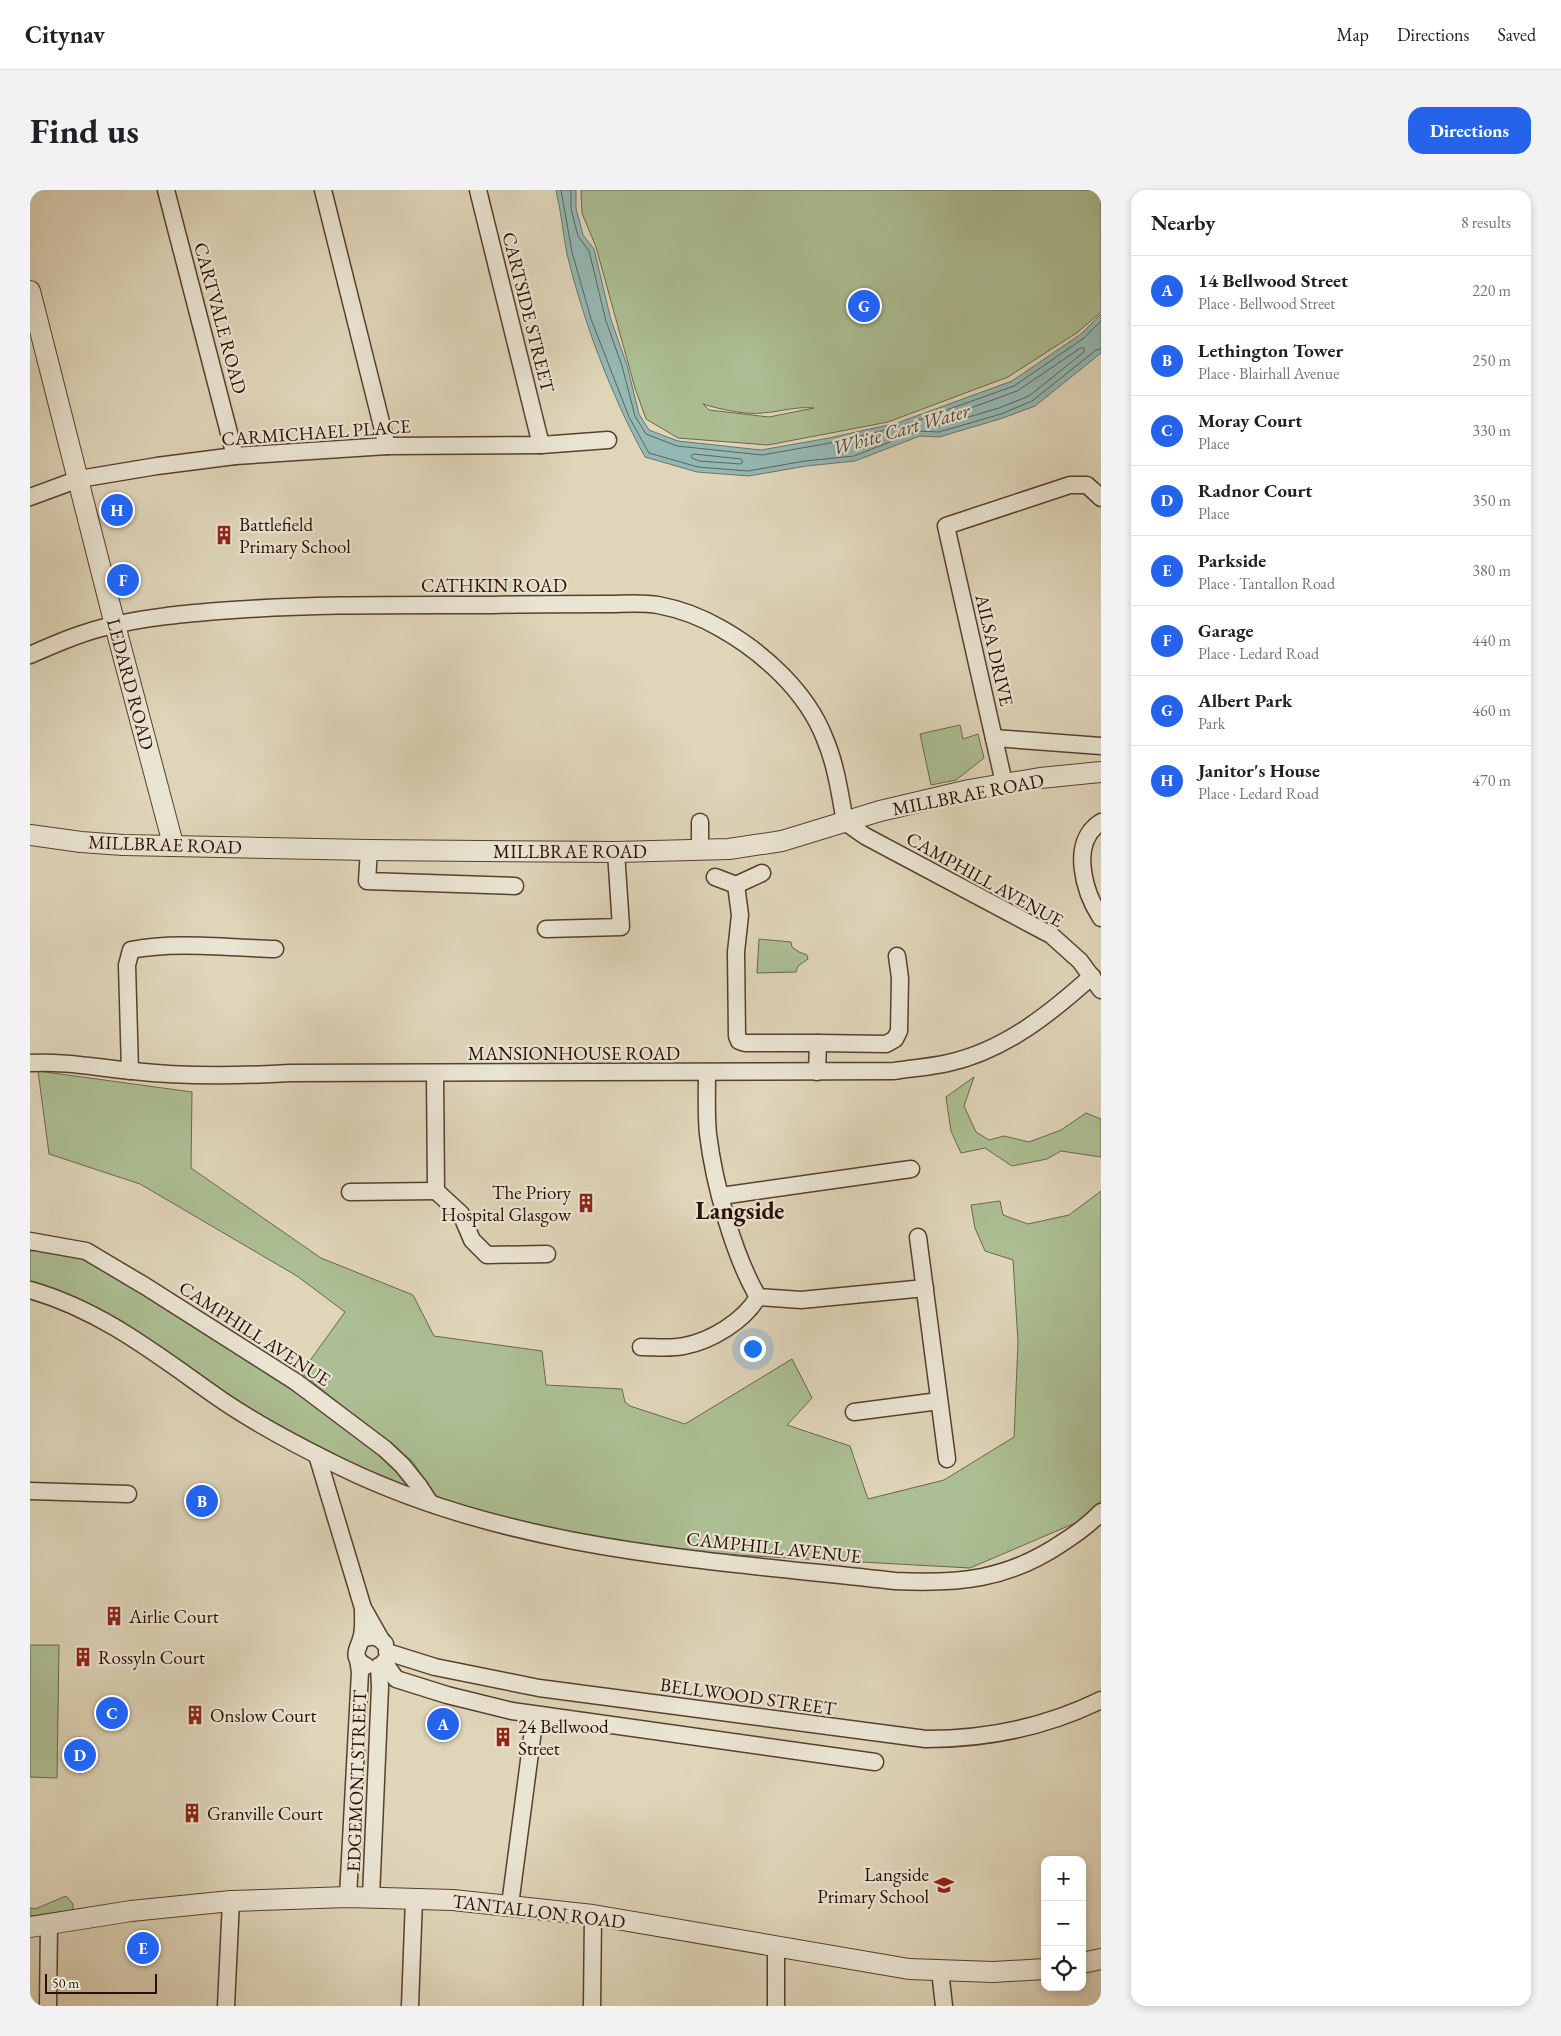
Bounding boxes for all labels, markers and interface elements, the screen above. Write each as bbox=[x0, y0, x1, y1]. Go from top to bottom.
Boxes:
text: Citynav bbox=[25, 19, 105, 50]
text: Map bbox=[1337, 23, 1369, 46]
text: Directions bbox=[1397, 23, 1469, 46]
text: Saved bbox=[1497, 23, 1536, 46]
button: Directions bbox=[1408, 107, 1531, 154]
text: Find us bbox=[30, 108, 139, 153]
text: Nearby bbox=[1151, 209, 1215, 236]
text: 8 results bbox=[1461, 212, 1511, 233]
street label: CARTSIDE STREET bbox=[496, 229, 561, 395]
street label: CARTVALE ROAD bbox=[188, 240, 253, 397]
text: 14 Bellwood Street bbox=[1198, 268, 1348, 293]
text: A bbox=[1161, 280, 1173, 301]
text: 220 m bbox=[1472, 280, 1511, 301]
pin: G bbox=[848, 287, 880, 325]
text: Place · Bellwood Street bbox=[1198, 293, 1335, 314]
text: Lethington Tower bbox=[1198, 338, 1343, 363]
text: B bbox=[1162, 350, 1172, 371]
text: 250 m bbox=[1472, 350, 1511, 371]
text: Place · Blairhall Avenue bbox=[1198, 363, 1339, 384]
water label: White Cart Water bbox=[829, 397, 974, 461]
text: Moray Court bbox=[1198, 408, 1302, 433]
street label: CARMICHAEL PLACE bbox=[221, 413, 412, 452]
text: C bbox=[1161, 420, 1173, 441]
text: 330 m bbox=[1472, 420, 1511, 441]
text: Place bbox=[1198, 433, 1230, 454]
text: Radnor Court bbox=[1198, 478, 1312, 503]
text: D bbox=[1161, 490, 1173, 511]
text: 350 m bbox=[1472, 490, 1511, 511]
pin: H bbox=[101, 491, 133, 529]
text: Place bbox=[1198, 503, 1230, 524]
place label: Battlefield Primary School bbox=[239, 512, 351, 559]
building icon: Battlefield Primary School bbox=[213, 524, 235, 546]
text: Parkside bbox=[1198, 548, 1266, 573]
text: E bbox=[1162, 560, 1172, 581]
text: 380 m bbox=[1472, 560, 1511, 581]
pin: F bbox=[107, 561, 139, 599]
street label: CATHKIN ROAD bbox=[421, 573, 567, 598]
text: Place · Tantallon Road bbox=[1198, 573, 1335, 594]
street label: AILSA DRIVE bbox=[969, 591, 1020, 709]
street label: LEDARD ROAD bbox=[101, 616, 160, 753]
text: Garage bbox=[1198, 618, 1253, 643]
text: F bbox=[1163, 630, 1171, 651]
text: 440 m bbox=[1472, 630, 1511, 651]
text: Place · Ledard Road bbox=[1198, 643, 1319, 664]
text: Albert Park bbox=[1198, 688, 1292, 713]
text: G bbox=[1161, 700, 1173, 721]
text: 460 m bbox=[1472, 700, 1511, 721]
text: Park bbox=[1198, 713, 1225, 734]
text: Janitor's House bbox=[1198, 758, 1320, 783]
street label: MILLBRAE ROAD bbox=[890, 768, 1046, 821]
text: H bbox=[1161, 770, 1173, 791]
text: 470 m bbox=[1472, 770, 1511, 791]
text: Place · Ledard Road bbox=[1198, 783, 1319, 804]
street label: CAMPHILL AVENUE bbox=[902, 826, 1068, 933]
street label: MILLBRAE ROAD bbox=[88, 829, 242, 860]
street label: MILLBRAE ROAD bbox=[493, 839, 647, 864]
street label: MANSIONHOUSE ROAD bbox=[468, 1041, 680, 1066]
place label: The Priory Hospital Glasgow bbox=[441, 1180, 572, 1227]
building icon: The Priory Hospital Glasgow bbox=[575, 1192, 597, 1214]
district label: Langside bbox=[696, 1195, 784, 1227]
street label: CAMPHILL AVENUE bbox=[174, 1275, 336, 1392]
your location bbox=[740, 1336, 766, 1362]
pin: B bbox=[186, 1482, 218, 1520]
street label: CAMPHILL AVENUE bbox=[685, 1526, 863, 1569]
place label: Airlie Court bbox=[128, 1604, 219, 1629]
building icon: Airlie Court bbox=[103, 1605, 125, 1627]
place label: Rossyln Court bbox=[98, 1645, 205, 1670]
building icon: Rossyln Court bbox=[72, 1646, 94, 1668]
street label: BELLWOOD STREET bbox=[658, 1672, 838, 1721]
street label: EDGEMONT STREET bbox=[341, 1689, 372, 1872]
pin: C bbox=[96, 1694, 128, 1732]
place label: Onslow Court bbox=[210, 1703, 316, 1728]
building icon: Onslow Court bbox=[184, 1704, 206, 1726]
pin: A bbox=[427, 1705, 459, 1743]
place label: 24 Bellwood Street bbox=[518, 1714, 609, 1761]
building icon: 24 Bellwood Street bbox=[492, 1726, 514, 1748]
pin: D bbox=[64, 1736, 96, 1774]
place label: Granville Court bbox=[207, 1801, 323, 1826]
building icon: Granville Court bbox=[181, 1802, 203, 1824]
map controls bbox=[1041, 1856, 1086, 1991]
button: + bbox=[1041, 1856, 1086, 1901]
place label: Langside Primary School bbox=[817, 1862, 929, 1909]
school or university icon: Langside Primary School bbox=[933, 1874, 955, 1896]
street label: TANTALLON ROAD bbox=[451, 1888, 627, 1935]
button: − bbox=[1041, 1901, 1086, 1946]
pin: E bbox=[127, 1929, 159, 1967]
button: locate bbox=[1041, 1946, 1086, 1991]
scale bar bbox=[45, 1971, 158, 1994]
text: 50 m bbox=[52, 1974, 79, 1992]

